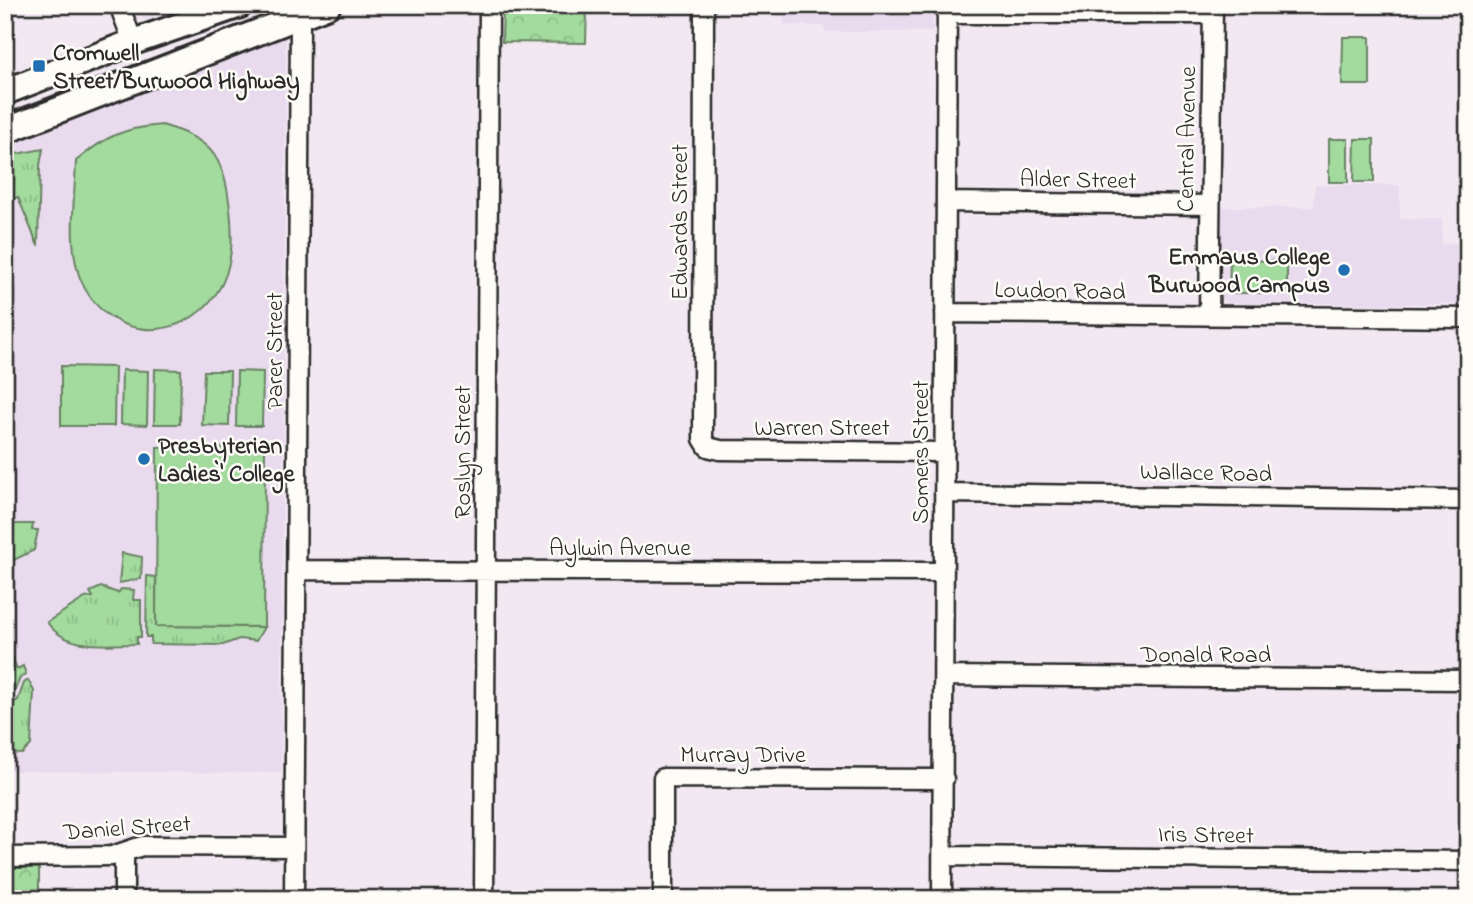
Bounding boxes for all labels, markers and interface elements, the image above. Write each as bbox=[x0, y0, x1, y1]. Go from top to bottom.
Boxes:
place label: Cromwell Street/Burwood Highway bbox=[53, 37, 300, 101]
marker: Cromwell Street/Burwood Highway bbox=[31, 58, 47, 74]
street label: Central Avenue bbox=[1170, 65, 1207, 212]
street label: Edwards Street bbox=[664, 144, 699, 300]
street label: Alder Street bbox=[1019, 163, 1137, 200]
place label: Emmaus College Burwood Campus bbox=[1148, 241, 1331, 304]
marker: Emmaus College Burwood Campus bbox=[1336, 262, 1352, 278]
street label: Loudon Road bbox=[994, 274, 1126, 311]
street label: Parer Street bbox=[259, 292, 294, 410]
street label: Somers Street bbox=[905, 380, 940, 524]
street label: Roslyn Street bbox=[447, 385, 483, 519]
street label: Warren Street bbox=[754, 412, 890, 447]
place label: Presbyterian Ladies' College bbox=[158, 430, 296, 494]
marker: Presbyterian Ladies' College bbox=[136, 451, 152, 467]
street label: Wallace Road bbox=[1140, 456, 1273, 493]
street label: Aylwin Avenue bbox=[549, 532, 691, 568]
street label: Donald Road bbox=[1140, 639, 1272, 674]
street label: Murray Drive bbox=[680, 739, 806, 775]
street label: Daniel Street bbox=[61, 808, 192, 851]
street label: Iris Street bbox=[1158, 818, 1254, 855]

